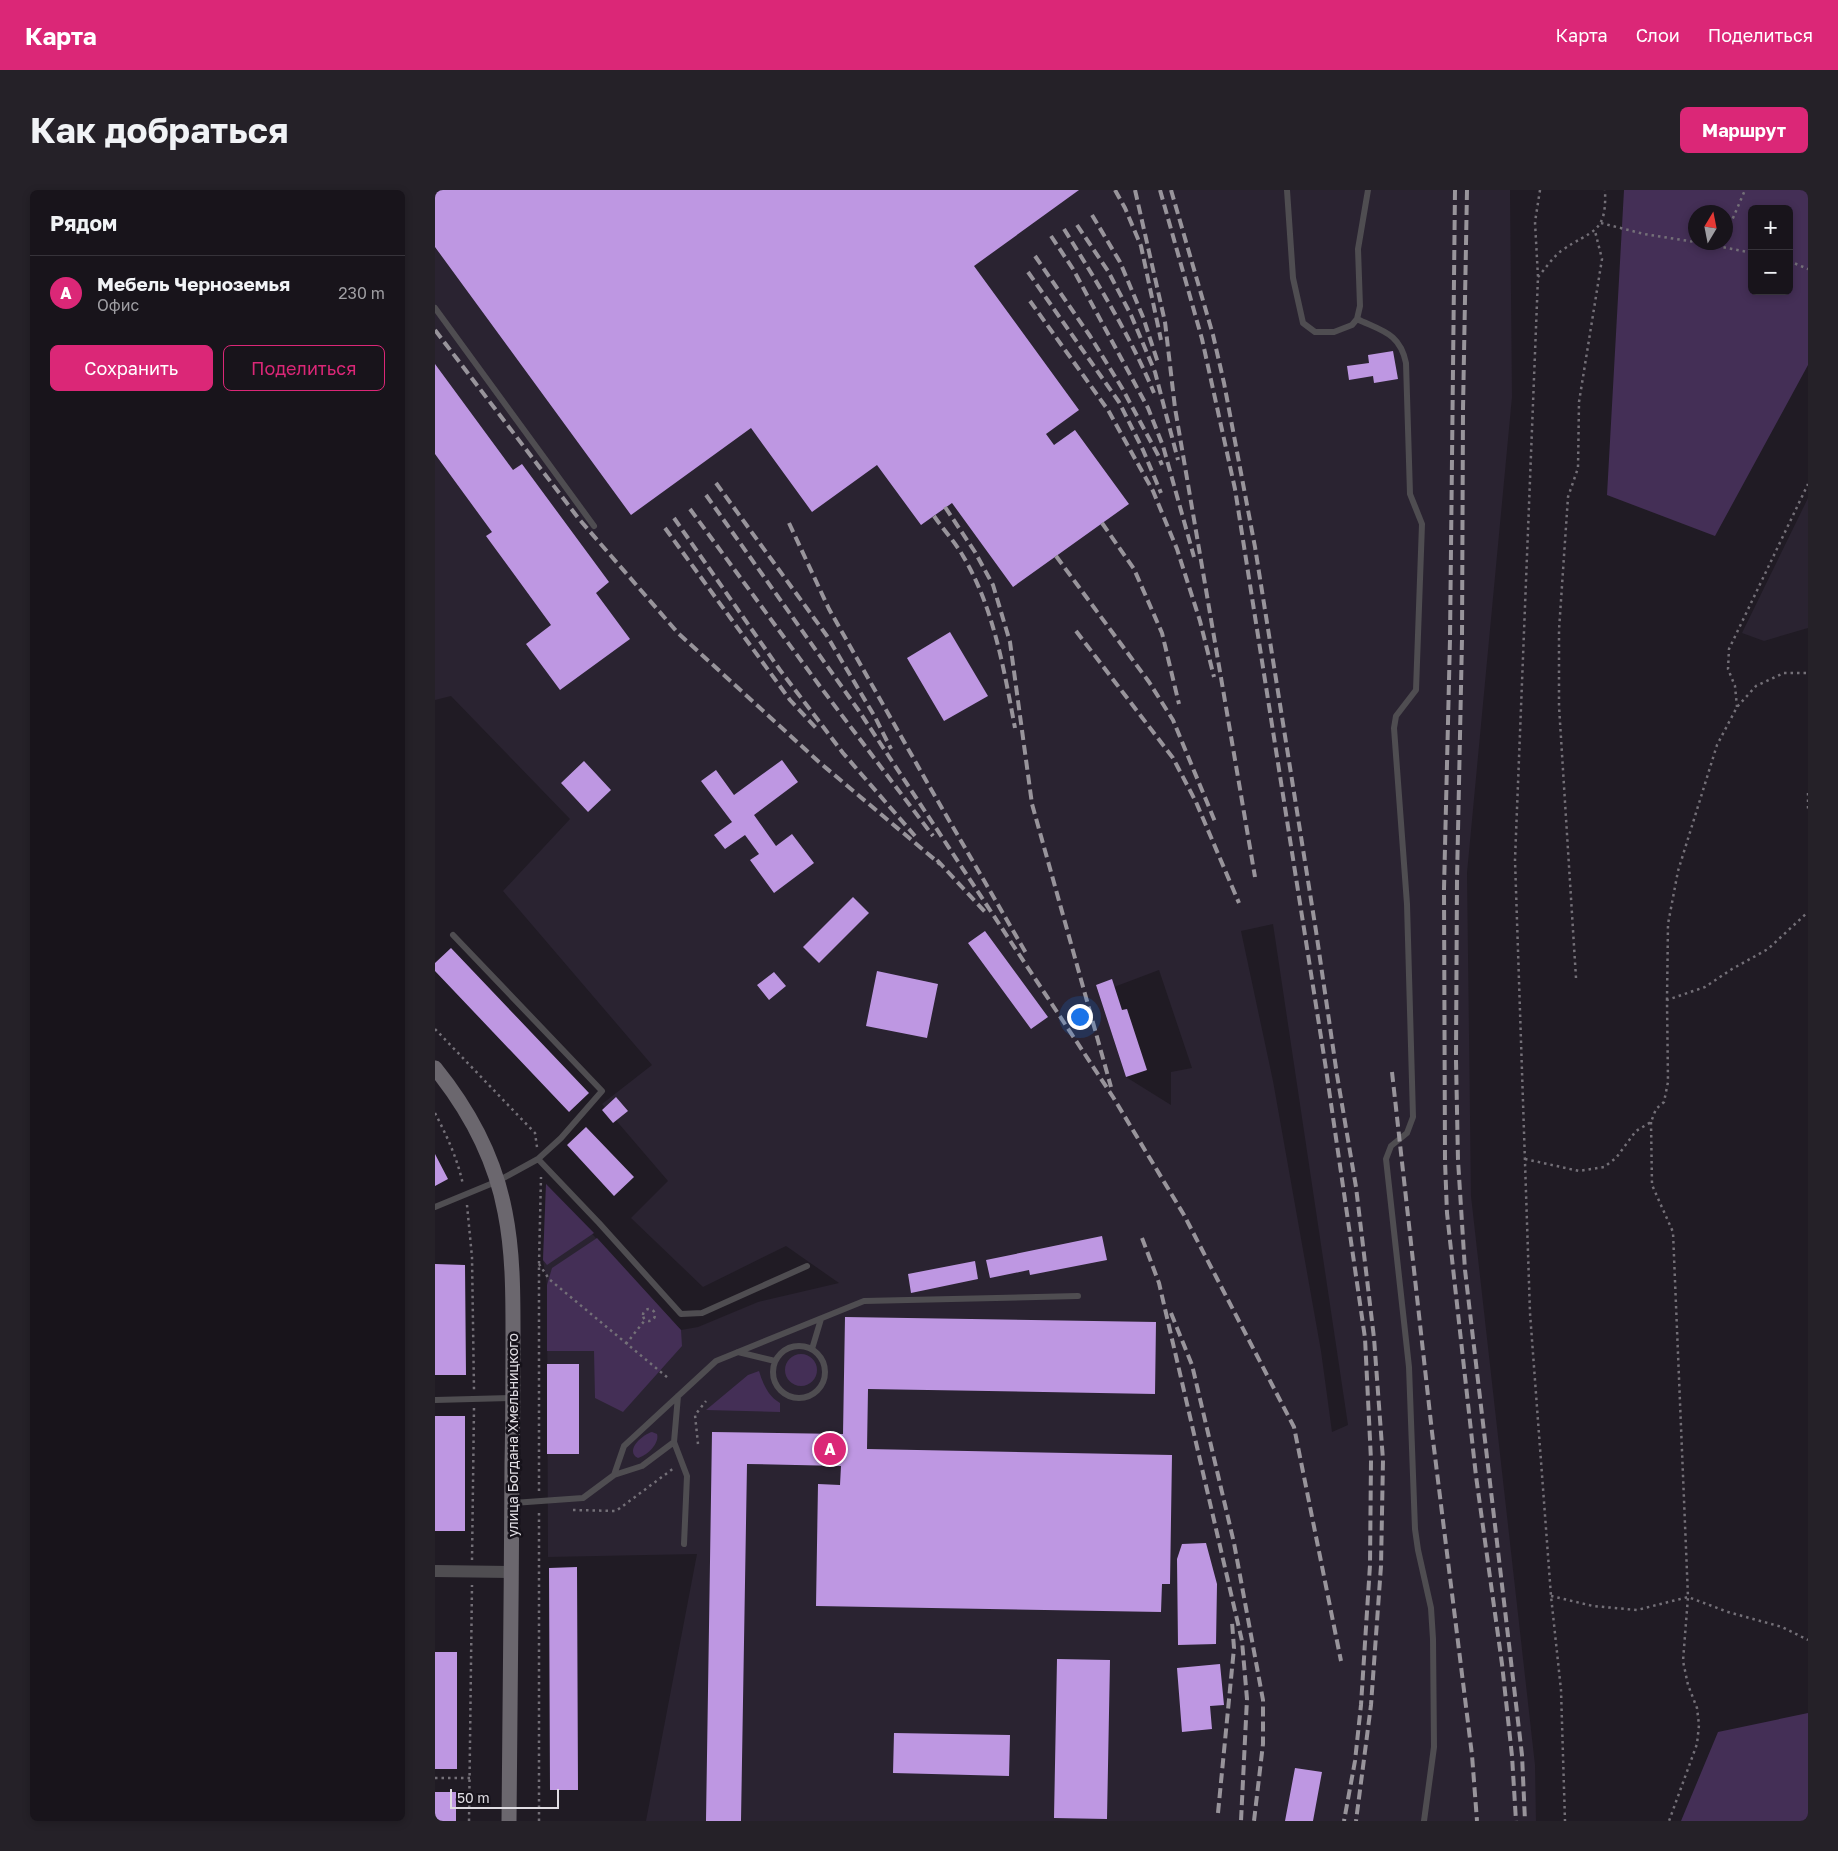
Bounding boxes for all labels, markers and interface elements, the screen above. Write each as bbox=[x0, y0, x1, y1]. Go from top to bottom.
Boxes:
text: Карта bbox=[25, 21, 97, 50]
text: Карта bbox=[1556, 24, 1608, 46]
text: Слои bbox=[1636, 24, 1680, 46]
text: Поделиться bbox=[1708, 24, 1813, 46]
button: Маршрут bbox=[1680, 107, 1808, 153]
text: Как добраться bbox=[30, 109, 288, 151]
north arrow bbox=[1688, 205, 1733, 250]
map controls bbox=[1748, 205, 1793, 295]
button: + bbox=[1748, 205, 1793, 250]
text: Рядом bbox=[50, 210, 117, 236]
button: − bbox=[1748, 250, 1793, 295]
text: Мебель Черноземья bbox=[97, 272, 290, 295]
text: A bbox=[60, 283, 72, 303]
text: 230 m bbox=[338, 283, 385, 303]
text: Офис bbox=[97, 295, 139, 315]
button: Сохранить bbox=[50, 345, 213, 391]
button: Поделиться bbox=[223, 345, 385, 391]
your location bbox=[1067, 1004, 1093, 1030]
street label: улица Богдана Хмельницкого bbox=[504, 1333, 521, 1537]
pin: A bbox=[814, 1430, 846, 1468]
scale bar bbox=[450, 1786, 559, 1809]
text: 50 m bbox=[457, 1789, 490, 1806]

